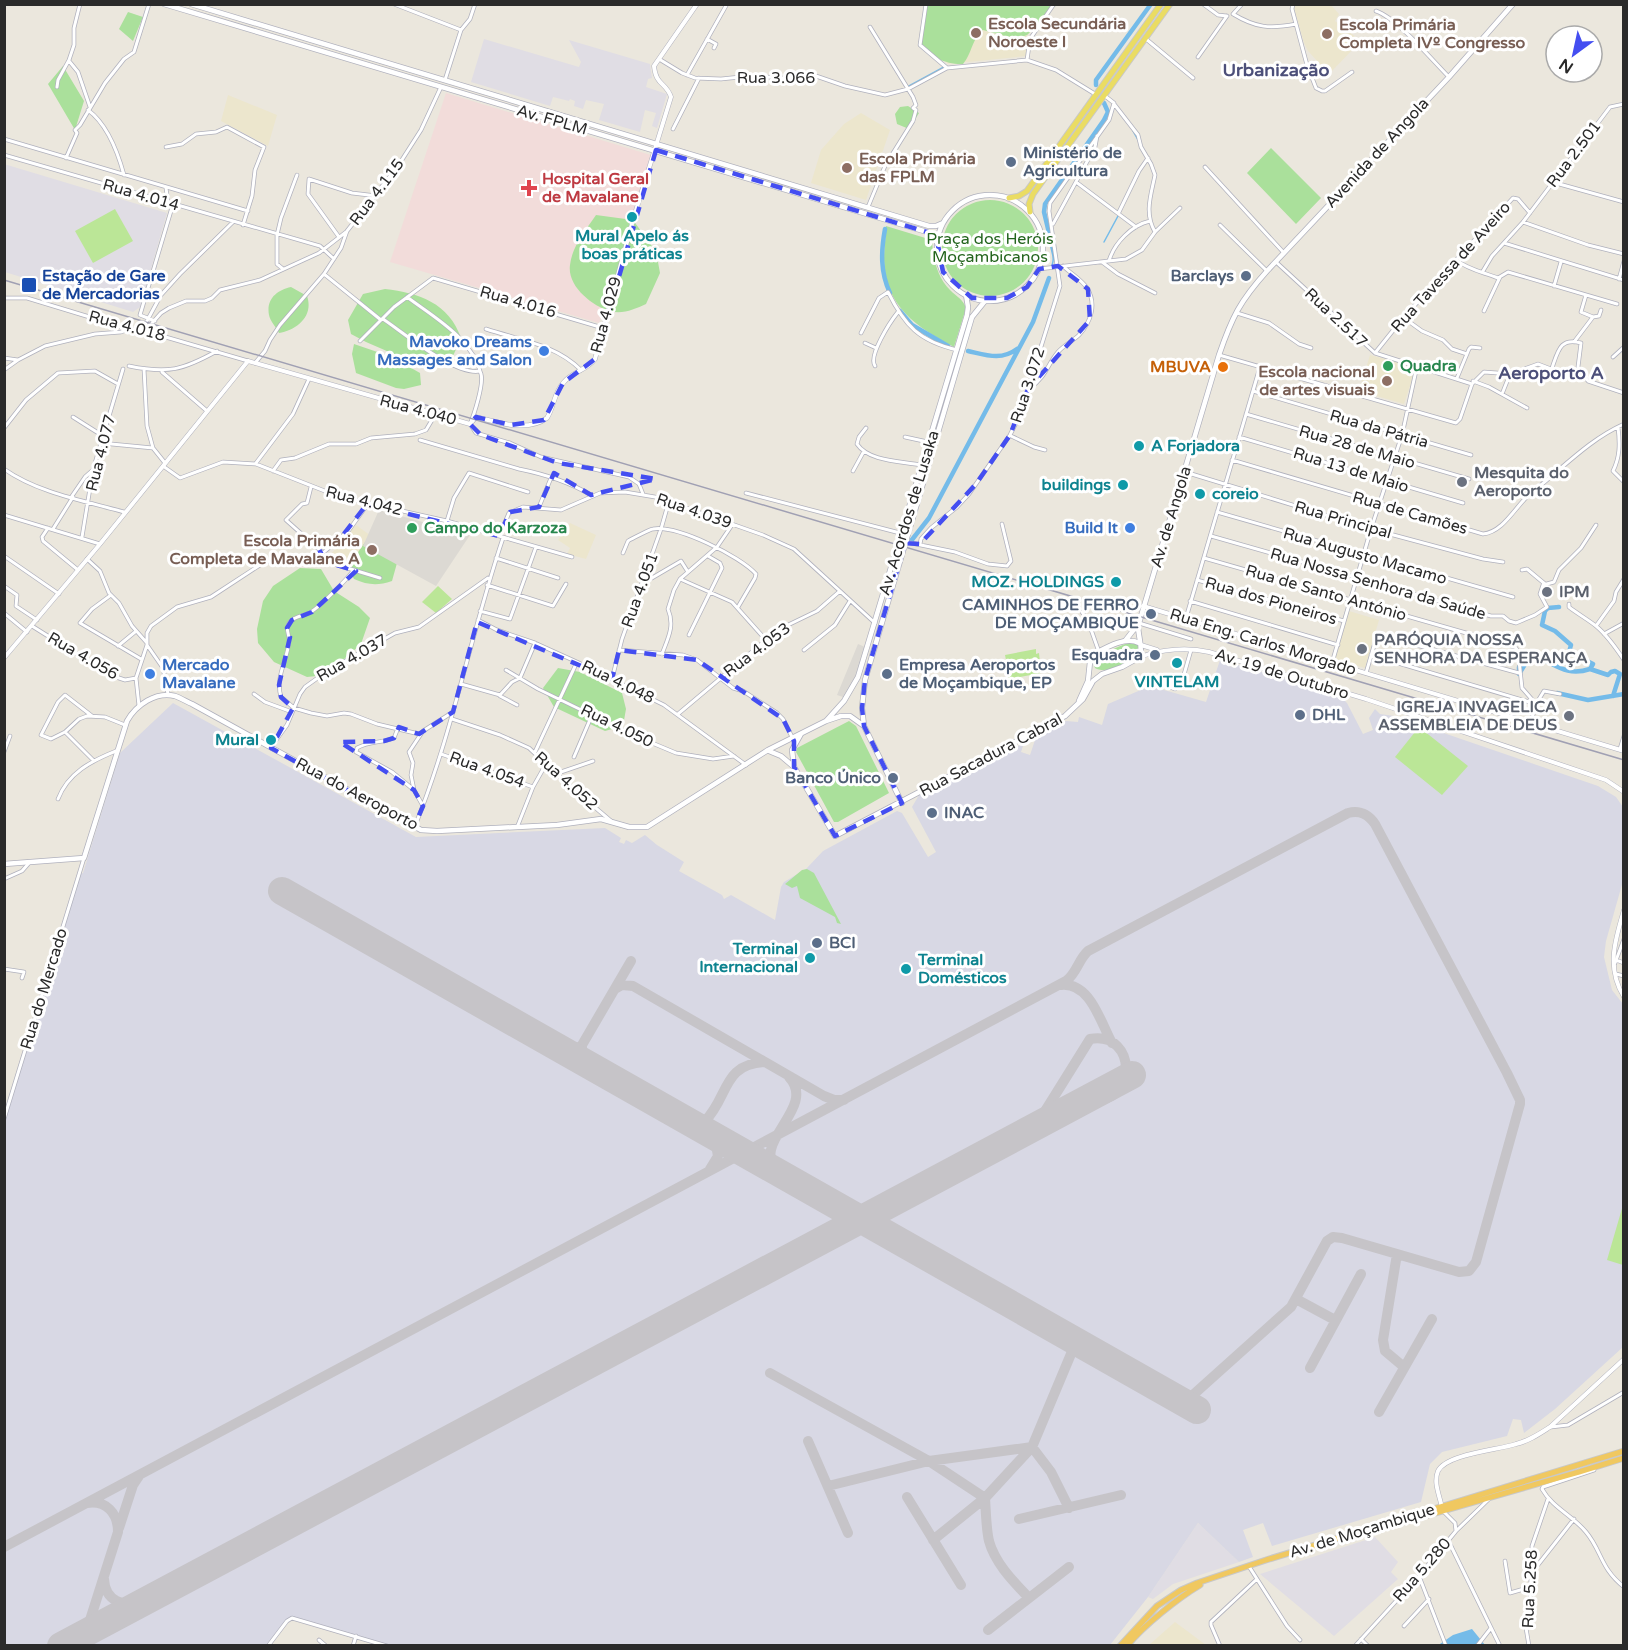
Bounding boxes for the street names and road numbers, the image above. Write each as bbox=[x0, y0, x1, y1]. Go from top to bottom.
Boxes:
street label: Rua 3.066 bbox=[737, 68, 815, 88]
street label: Avenida de Angola bbox=[1321, 94, 1433, 212]
street label: Av. FPLM bbox=[514, 100, 590, 140]
street label: Rua 2.501 bbox=[1542, 117, 1606, 191]
street label: Rua 4.115 bbox=[345, 155, 409, 229]
street label: Rua 4.014 bbox=[100, 175, 182, 215]
street label: Rua Tavessa de Aveiro bbox=[1387, 197, 1515, 337]
street label: Rua 4.029 bbox=[586, 274, 626, 356]
street label: Rua 4.016 bbox=[477, 282, 559, 322]
street label: Rua 2.517 bbox=[1300, 284, 1372, 352]
street label: Rua 4.018 bbox=[86, 306, 168, 346]
street label: Rua 3.072 bbox=[1006, 345, 1050, 425]
street label: Rua 4.040 bbox=[377, 390, 459, 430]
street label: Rua da Pátria bbox=[1327, 405, 1431, 453]
street label: Rua 4.077 bbox=[82, 412, 120, 494]
street label: Rua 28 de Maio bbox=[1297, 421, 1417, 473]
street label: Av. Acordos de Lusaka bbox=[874, 428, 944, 598]
street label: Rua 13 de Maio bbox=[1291, 443, 1411, 497]
street label: Av. de Angola bbox=[1146, 464, 1196, 570]
street label: Rua 4.042 bbox=[323, 482, 405, 520]
street label: Rua de Camões bbox=[1350, 487, 1470, 539]
street label: Rua 4.039 bbox=[654, 489, 734, 533]
street label: Rua Principal bbox=[1292, 497, 1394, 543]
street label: Rua Augusto Macamo bbox=[1281, 523, 1449, 589]
street label: Rua Nossa Senhora da Saúde bbox=[1268, 544, 1488, 624]
street label: Rua 4.051 bbox=[617, 550, 663, 630]
street label: Rua de Santo António bbox=[1243, 560, 1409, 626]
street label: Rua dos Pioneiros bbox=[1203, 573, 1339, 629]
street label: Rua Eng. Carlos Morgado bbox=[1167, 604, 1359, 680]
street label: Rua 4.053 bbox=[720, 618, 794, 682]
street label: Rua 4.056 bbox=[44, 628, 122, 684]
street label: Rua 4.037 bbox=[313, 630, 391, 686]
street label: Av. 19 de Outubro bbox=[1212, 644, 1352, 704]
street label: Rua 4.048 bbox=[578, 656, 658, 708]
street label: Rua 4.050 bbox=[577, 700, 657, 752]
street label: Rua Sacadura Cabral bbox=[916, 709, 1066, 801]
street label: Rua 4.054 bbox=[447, 747, 527, 793]
street label: Rua 4.052 bbox=[530, 747, 602, 815]
street label: Rua do Aeroporto bbox=[292, 753, 422, 835]
street label: Rua do Mercado bbox=[16, 926, 72, 1052]
street label: Av. de Moçambique bbox=[1287, 1499, 1437, 1563]
street label: Rua 5.280 bbox=[1389, 1534, 1455, 1606]
street label: Rua 5.258 bbox=[1518, 1549, 1542, 1629]

